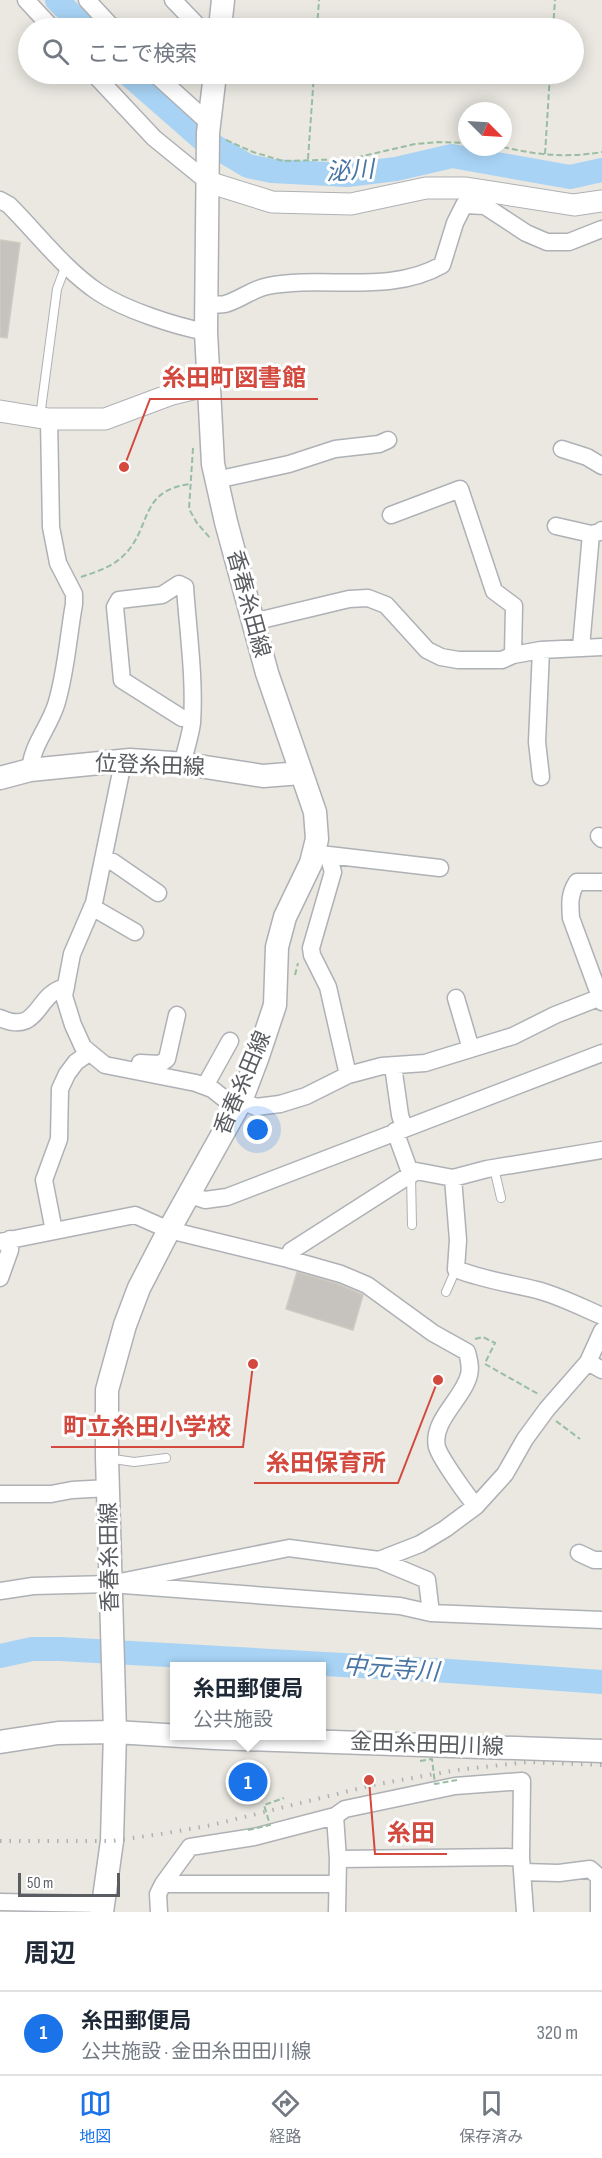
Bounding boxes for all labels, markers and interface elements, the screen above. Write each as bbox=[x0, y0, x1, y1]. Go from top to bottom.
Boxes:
search box bbox=[18, 18, 584, 84]
icon: search bbox=[39, 35, 72, 68]
text: ここで検索 bbox=[87, 41, 197, 68]
north arrow bbox=[458, 102, 512, 156]
water label: 泌川 bbox=[325, 155, 378, 187]
callout: 糸田町図書館 bbox=[150, 357, 318, 399]
text: 糸田町図書館 bbox=[162, 364, 306, 393]
street label: 香春糸田線 bbox=[221, 547, 275, 661]
street label: 位登糸田線 bbox=[95, 751, 205, 781]
street label: 香春糸田線 bbox=[209, 1027, 277, 1139]
your location bbox=[243, 1115, 272, 1144]
callout: 町立糸田小学校 bbox=[51, 1405, 243, 1447]
text: 町立糸田小学校 bbox=[63, 1413, 231, 1442]
callout: 糸田保育所 bbox=[254, 1441, 398, 1483]
text: 糸田保育所 bbox=[266, 1449, 386, 1478]
street label: 香春糸田線 bbox=[96, 1502, 124, 1612]
water label: 中元寺川 bbox=[342, 1651, 443, 1687]
popup bbox=[170, 1662, 326, 1740]
text: 糸田郵便局 bbox=[193, 1676, 303, 1703]
text: 公共施設 bbox=[193, 1708, 273, 1732]
street label: 金田糸田田川線 bbox=[350, 1729, 504, 1761]
pin: 1 bbox=[228, 1760, 268, 1804]
callout: 糸田 bbox=[375, 1812, 447, 1854]
text: 糸田 bbox=[387, 1819, 435, 1848]
scale bar bbox=[18, 1870, 120, 1898]
text: 50 m bbox=[27, 1874, 53, 1893]
text: 周辺 bbox=[24, 1939, 76, 1970]
text: 糸田郵便局 bbox=[81, 2008, 191, 2035]
text: 1 bbox=[40, 2021, 47, 2045]
text: 320 m bbox=[536, 2021, 578, 2045]
text: 公共施設 · 金田糸田田川線 bbox=[81, 2040, 311, 2064]
tab: 地図 bbox=[79, 2087, 112, 2147]
tab: 経路 bbox=[269, 2087, 302, 2147]
tab: 保存済み bbox=[459, 2087, 523, 2147]

